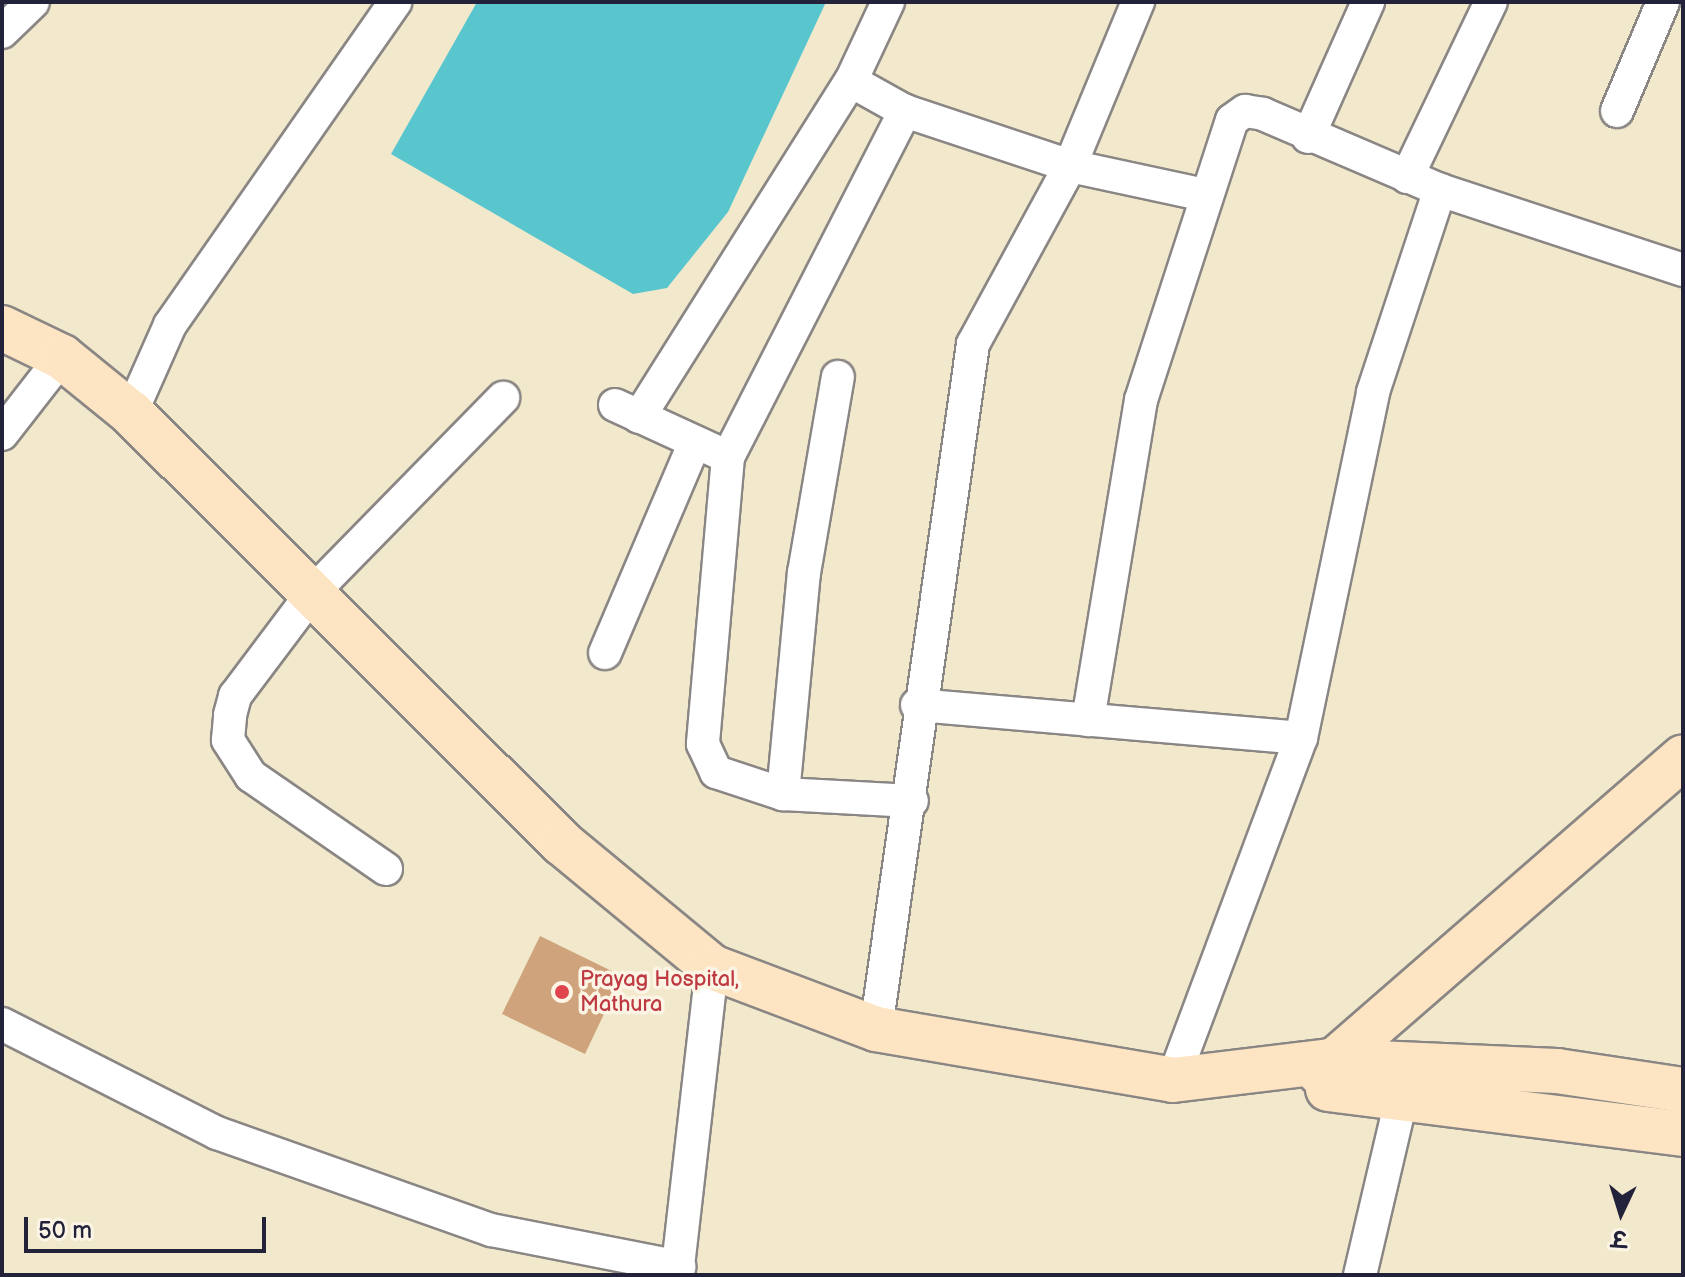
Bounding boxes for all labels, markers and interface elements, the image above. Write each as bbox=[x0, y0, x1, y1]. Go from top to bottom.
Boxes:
place label: Prayag Hospital, Mathura bbox=[580, 966, 739, 1018]
marker: Prayag Hospital, Mathura bbox=[551, 981, 573, 1003]
north arrow bbox=[1581, 1173, 1661, 1253]
scale bar bbox=[28, 1201, 270, 1251]
text: 50 m bbox=[38, 1216, 92, 1245]
text: उ bbox=[1611, 1223, 1628, 1251]

